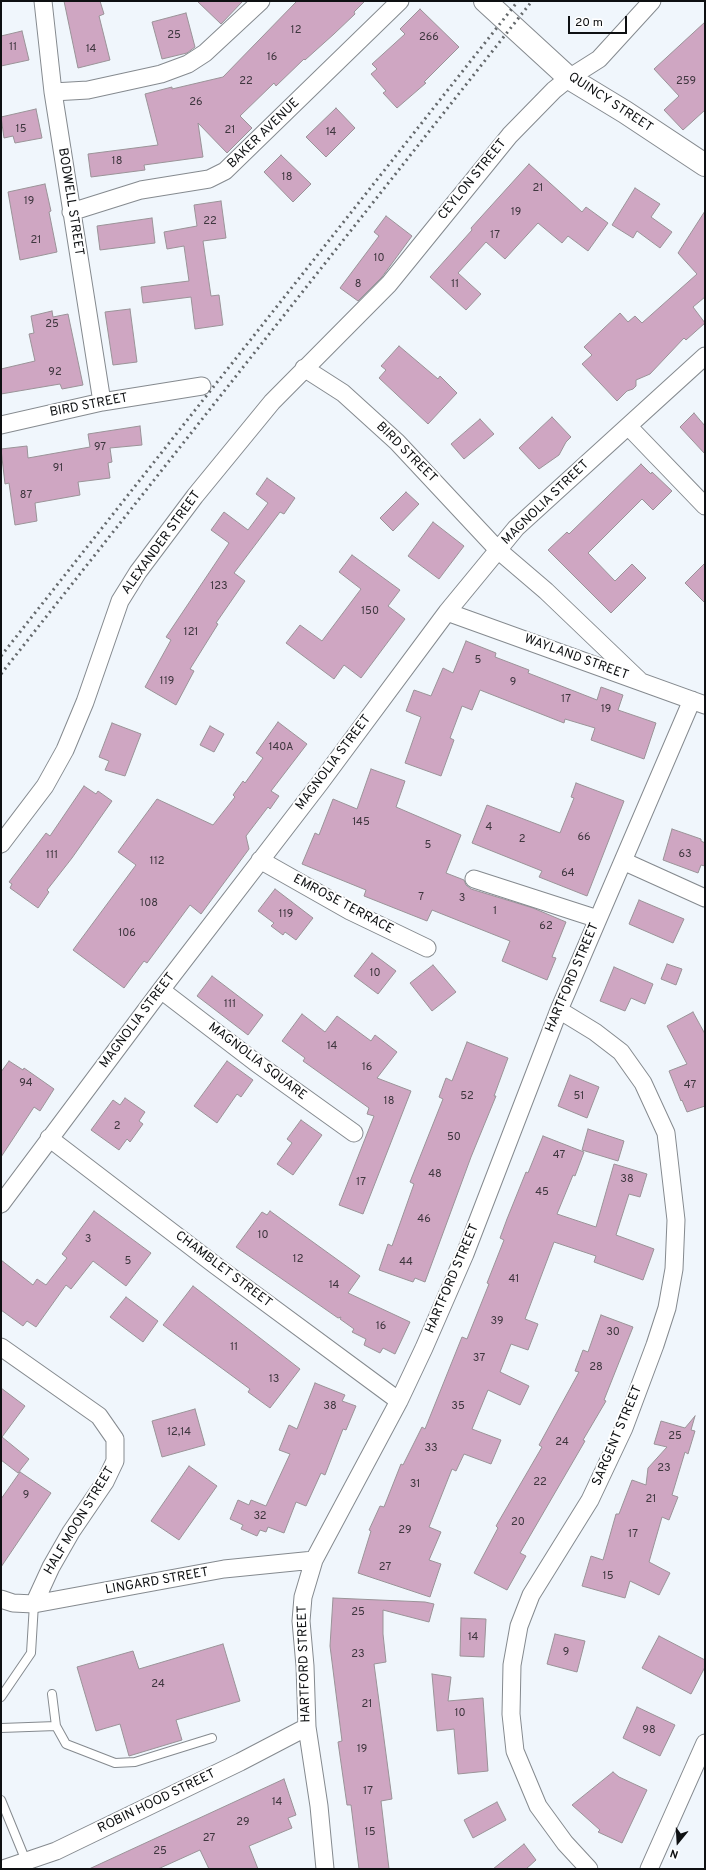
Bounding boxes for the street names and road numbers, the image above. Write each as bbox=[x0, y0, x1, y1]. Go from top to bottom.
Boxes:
street label: QUINCY STREET bbox=[565, 70, 655, 136]
street label: BAKER AVENUE bbox=[225, 96, 303, 172]
street label: CEYLON STREET bbox=[436, 136, 510, 224]
street label: BODWELL STREET bbox=[54, 147, 86, 257]
street label: BIRD STREET bbox=[49, 391, 129, 421]
street label: BIRD STREET bbox=[372, 419, 440, 487]
street label: MAGNOLIA STREET bbox=[499, 457, 593, 549]
street label: ALEXANDER STREET bbox=[119, 488, 205, 598]
street label: WAYLAND STREET bbox=[522, 632, 630, 684]
street label: MAGNOLIA STREET bbox=[293, 712, 375, 814]
street label: EMROSE TERRACE bbox=[290, 872, 396, 938]
street label: HARTFORD STREET bbox=[543, 921, 603, 1035]
street label: MAGNOLIA STREET bbox=[97, 970, 179, 1072]
street label: MAGNOLIA SQUARE bbox=[205, 1020, 309, 1104]
street label: HARTFORD STREET bbox=[423, 1222, 483, 1336]
street label: CHAMBLET STREET bbox=[172, 1229, 274, 1311]
street label: SARGENT STREET bbox=[590, 1383, 646, 1489]
street label: HALF MOON STREET bbox=[42, 1464, 118, 1578]
street label: LINGARD STREET bbox=[104, 1565, 210, 1599]
street label: HARTFORD STREET bbox=[295, 1605, 315, 1723]
street label: ROBIN HOOD STREET bbox=[96, 1767, 218, 1837]

